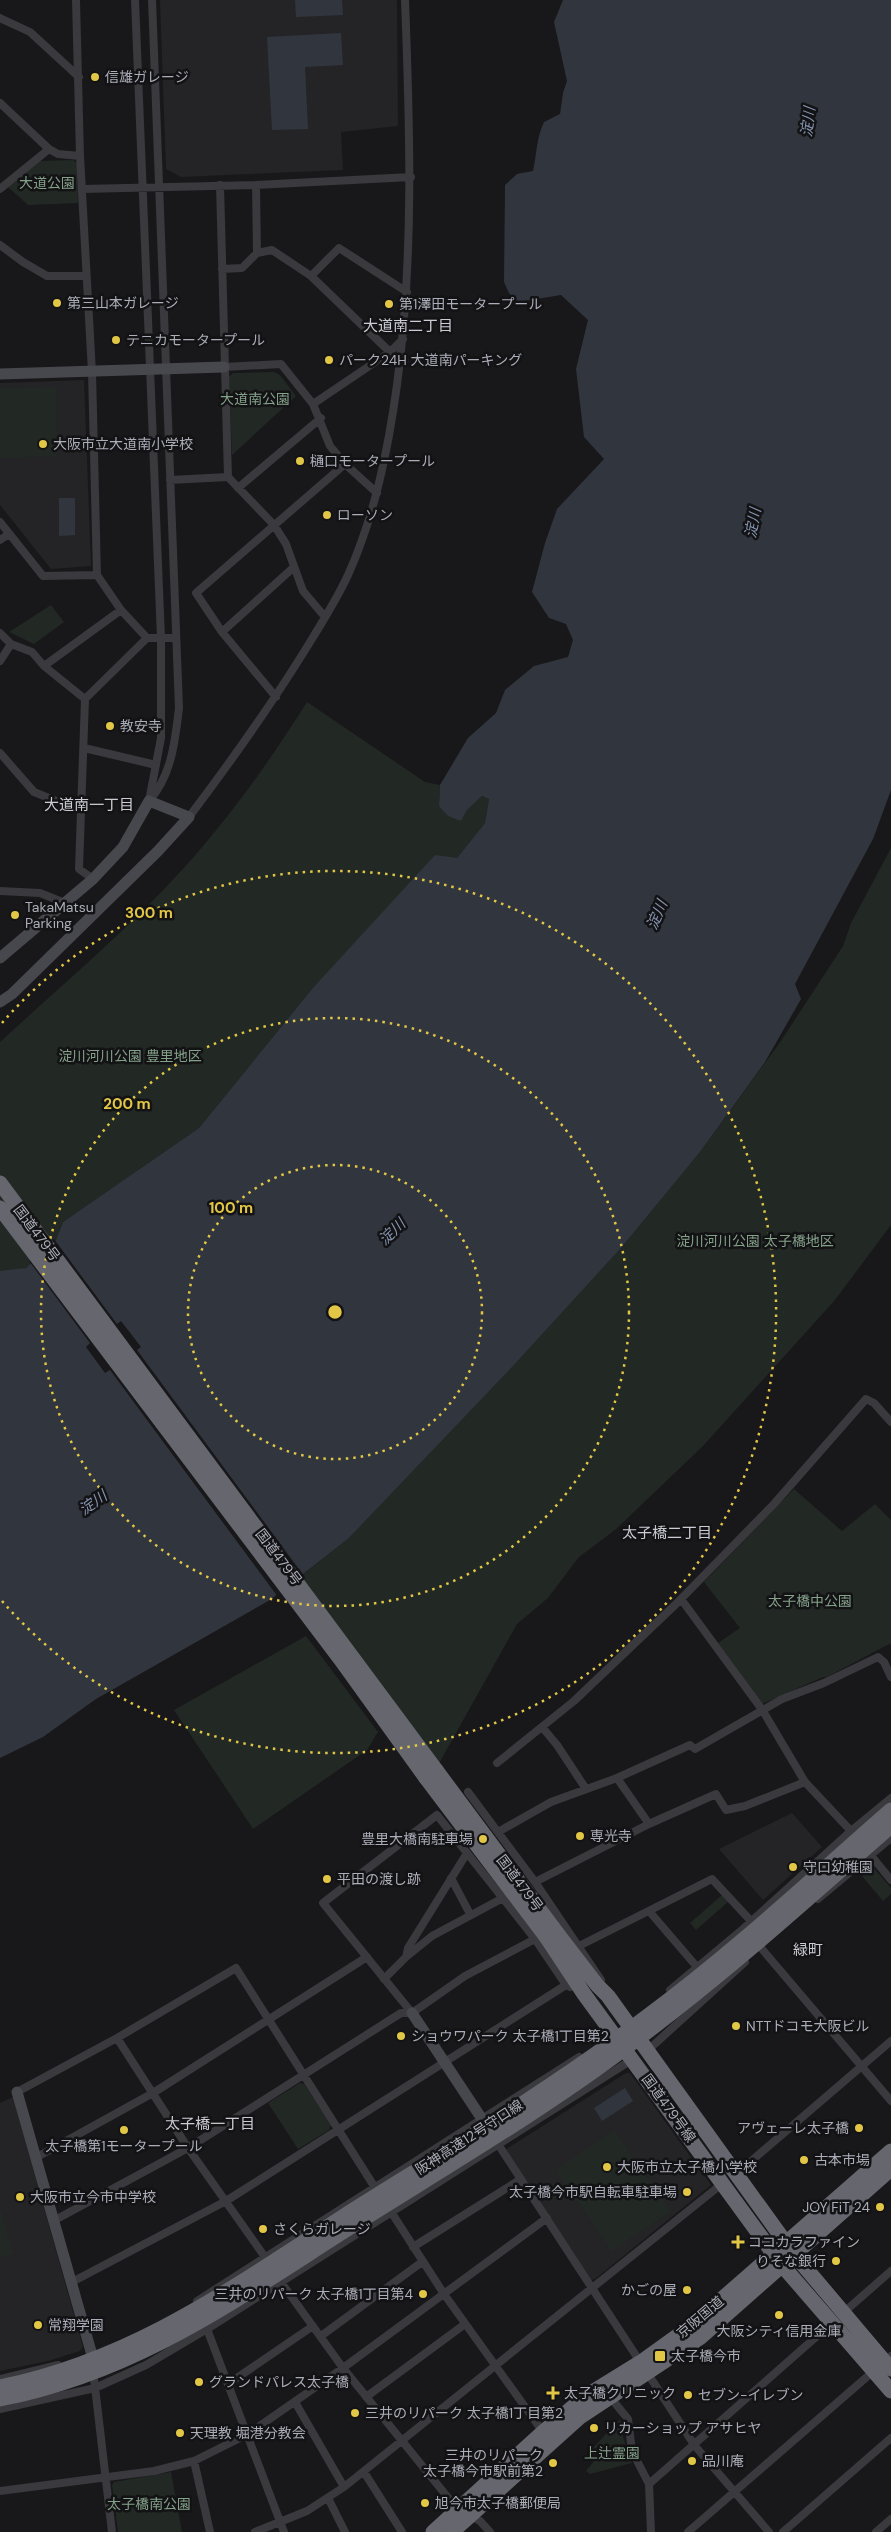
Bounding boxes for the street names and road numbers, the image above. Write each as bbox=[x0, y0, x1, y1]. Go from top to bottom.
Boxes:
street label: 国道479号 bbox=[10, 1201, 64, 1265]
street label: 国道479号 bbox=[252, 1525, 306, 1589]
street label: 国道479号 bbox=[493, 1851, 547, 1915]
street label: 国道479号線 bbox=[638, 2070, 700, 2146]
street label: 阪神高速12号守口線 bbox=[412, 2096, 526, 2178]
street label: 京阪国道 bbox=[673, 2292, 727, 2342]

